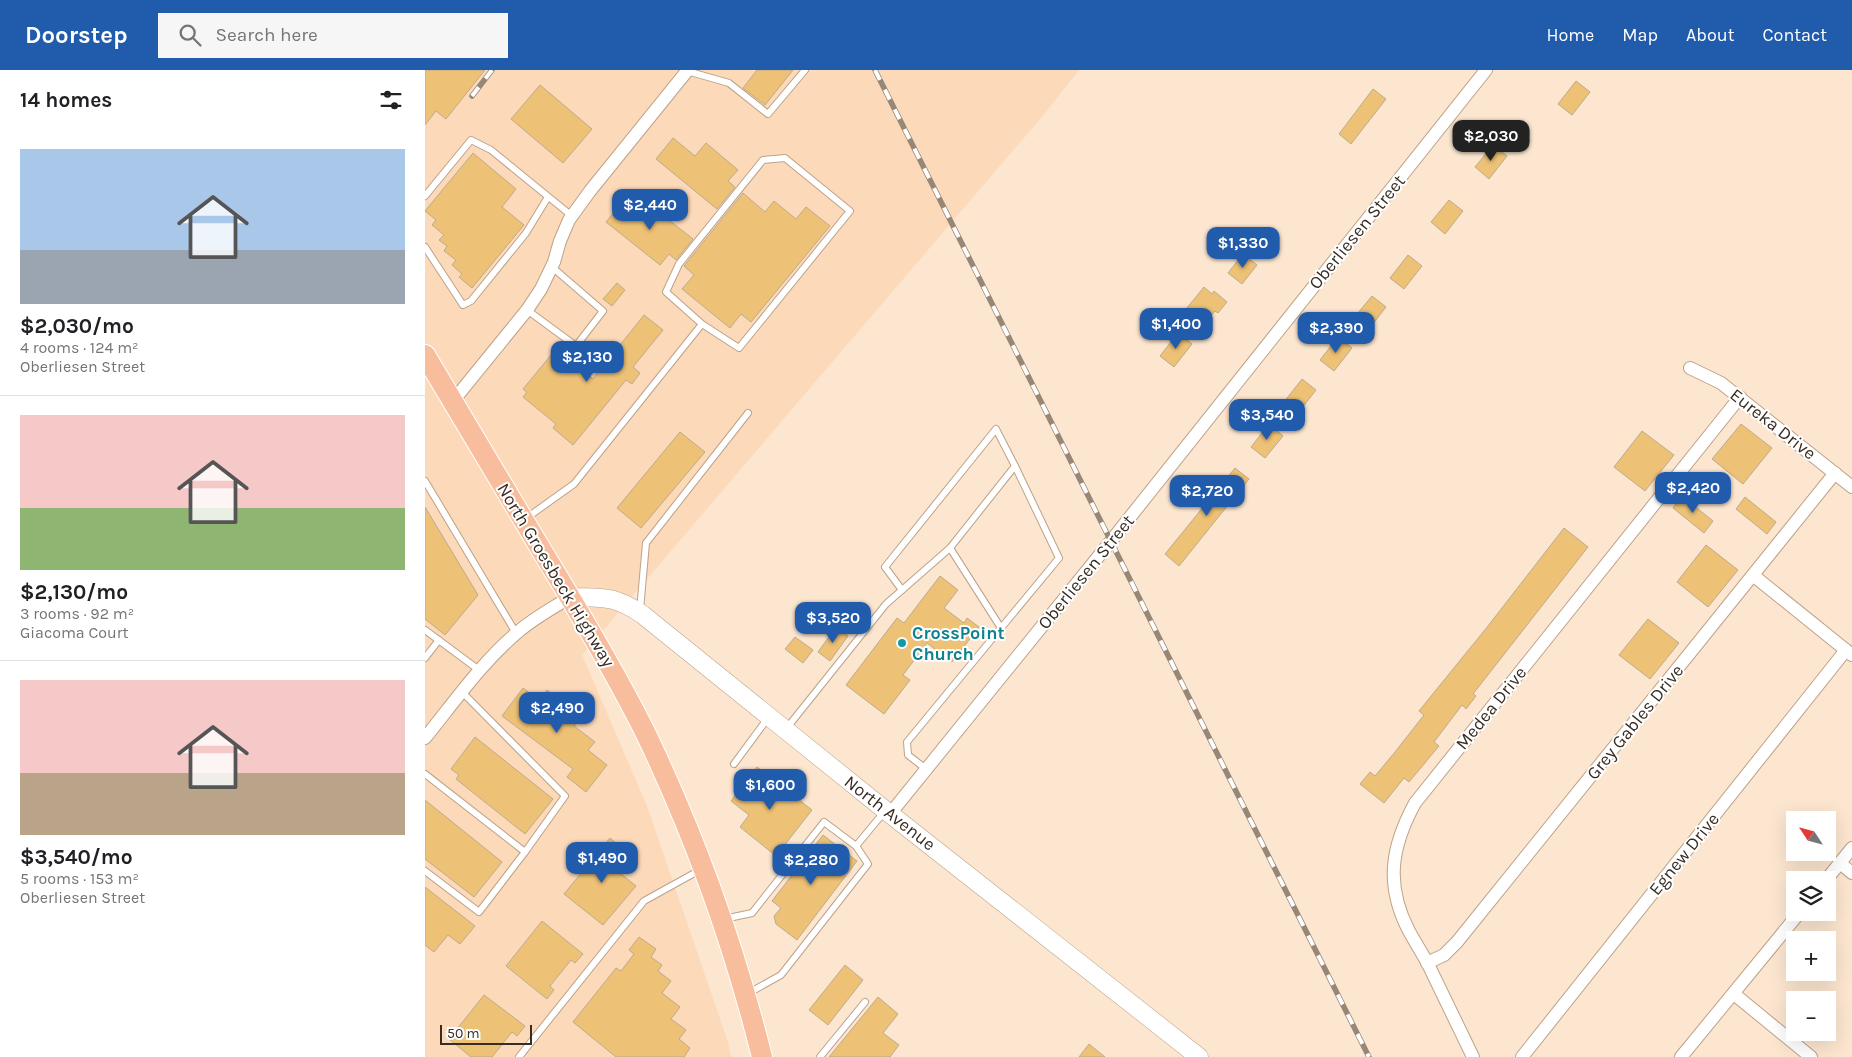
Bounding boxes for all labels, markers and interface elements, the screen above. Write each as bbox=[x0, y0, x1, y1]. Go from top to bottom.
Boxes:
search box bbox=[158, 13, 508, 58]
text: Doorstep bbox=[25, 21, 128, 49]
icon: search bbox=[176, 21, 204, 49]
text: Search here bbox=[216, 24, 318, 46]
text: Home bbox=[1546, 24, 1594, 46]
text: Map bbox=[1622, 24, 1658, 46]
text: About bbox=[1686, 24, 1735, 46]
text: Contact bbox=[1763, 24, 1827, 46]
icon: filters bbox=[377, 86, 405, 114]
text: 14 homes bbox=[20, 88, 112, 112]
pin: $2,030 bbox=[1450, 119, 1532, 162]
text: $2,030 bbox=[1464, 126, 1518, 145]
street label: Oberliesen Street bbox=[1304, 170, 1410, 294]
icon: home bbox=[168, 182, 258, 272]
pin: $2,440 bbox=[609, 189, 691, 231]
text: $2,440 bbox=[623, 195, 677, 214]
pin: $1,330 bbox=[1202, 226, 1284, 269]
text: $1,330 bbox=[1218, 233, 1268, 252]
pin: $1,400 bbox=[1135, 308, 1217, 350]
pin: $2,390 bbox=[1295, 312, 1377, 354]
text: $2,030/mo bbox=[20, 314, 134, 338]
text: $1,400 bbox=[1151, 314, 1201, 333]
text: $2,390 bbox=[1309, 318, 1363, 337]
text: 4 rooms · 124 m² bbox=[20, 338, 139, 357]
pin: $2,130 bbox=[546, 340, 628, 383]
text: $2,130 bbox=[562, 347, 612, 366]
text: Oberliesen Street bbox=[20, 357, 145, 376]
street label: Eureka Drive bbox=[1726, 384, 1820, 464]
pin: $3,540 bbox=[1226, 398, 1308, 441]
text: $3,540 bbox=[1240, 405, 1294, 424]
icon: home bbox=[168, 447, 258, 537]
pin: $2,420 bbox=[1652, 472, 1734, 514]
pin: $2,720 bbox=[1166, 474, 1248, 517]
text: $2,420 bbox=[1666, 478, 1720, 497]
street label: North Groesbeck Highway bbox=[492, 479, 620, 671]
text: $2,720 bbox=[1181, 481, 1233, 500]
street label: Oberliesen Street bbox=[1033, 510, 1139, 634]
text: $2,130/mo bbox=[20, 580, 128, 604]
pin: $3,520 bbox=[792, 602, 874, 644]
text: 3 rooms · 92 m² bbox=[20, 604, 134, 623]
text: $3,520 bbox=[806, 608, 860, 627]
place label: CrossPoint Church bbox=[912, 622, 1005, 665]
text: Giacoma Court bbox=[20, 623, 129, 642]
marker: CrossPoint Church bbox=[896, 637, 908, 649]
street label: Grey Gables Drive bbox=[1582, 660, 1688, 784]
street label: Medea Drive bbox=[1451, 662, 1531, 754]
pin: $2,490 bbox=[516, 692, 598, 734]
text: $2,490 bbox=[530, 698, 584, 717]
icon: home bbox=[168, 712, 258, 802]
pin: $1,600 bbox=[729, 768, 811, 811]
street label: North Avenue bbox=[840, 771, 940, 855]
text: $1,600 bbox=[745, 775, 795, 794]
street label: Egnew Drive bbox=[1644, 808, 1724, 900]
north arrow bbox=[1786, 811, 1836, 861]
map controls bbox=[1786, 811, 1836, 1041]
pin: $1,490 bbox=[561, 842, 643, 884]
pin: $2,280 bbox=[770, 844, 852, 886]
text: $3,540/mo bbox=[20, 845, 133, 869]
text: $1,490 bbox=[577, 848, 627, 867]
text: $2,280 bbox=[784, 850, 838, 869]
text: 5 rooms · 153 m² bbox=[20, 869, 139, 888]
button: layers bbox=[1786, 871, 1836, 921]
text: Oberliesen Street bbox=[20, 888, 145, 907]
button: + bbox=[1786, 931, 1836, 981]
button: − bbox=[1786, 991, 1836, 1041]
scale bar bbox=[440, 1022, 533, 1045]
text: 50 m bbox=[447, 1025, 480, 1042]

